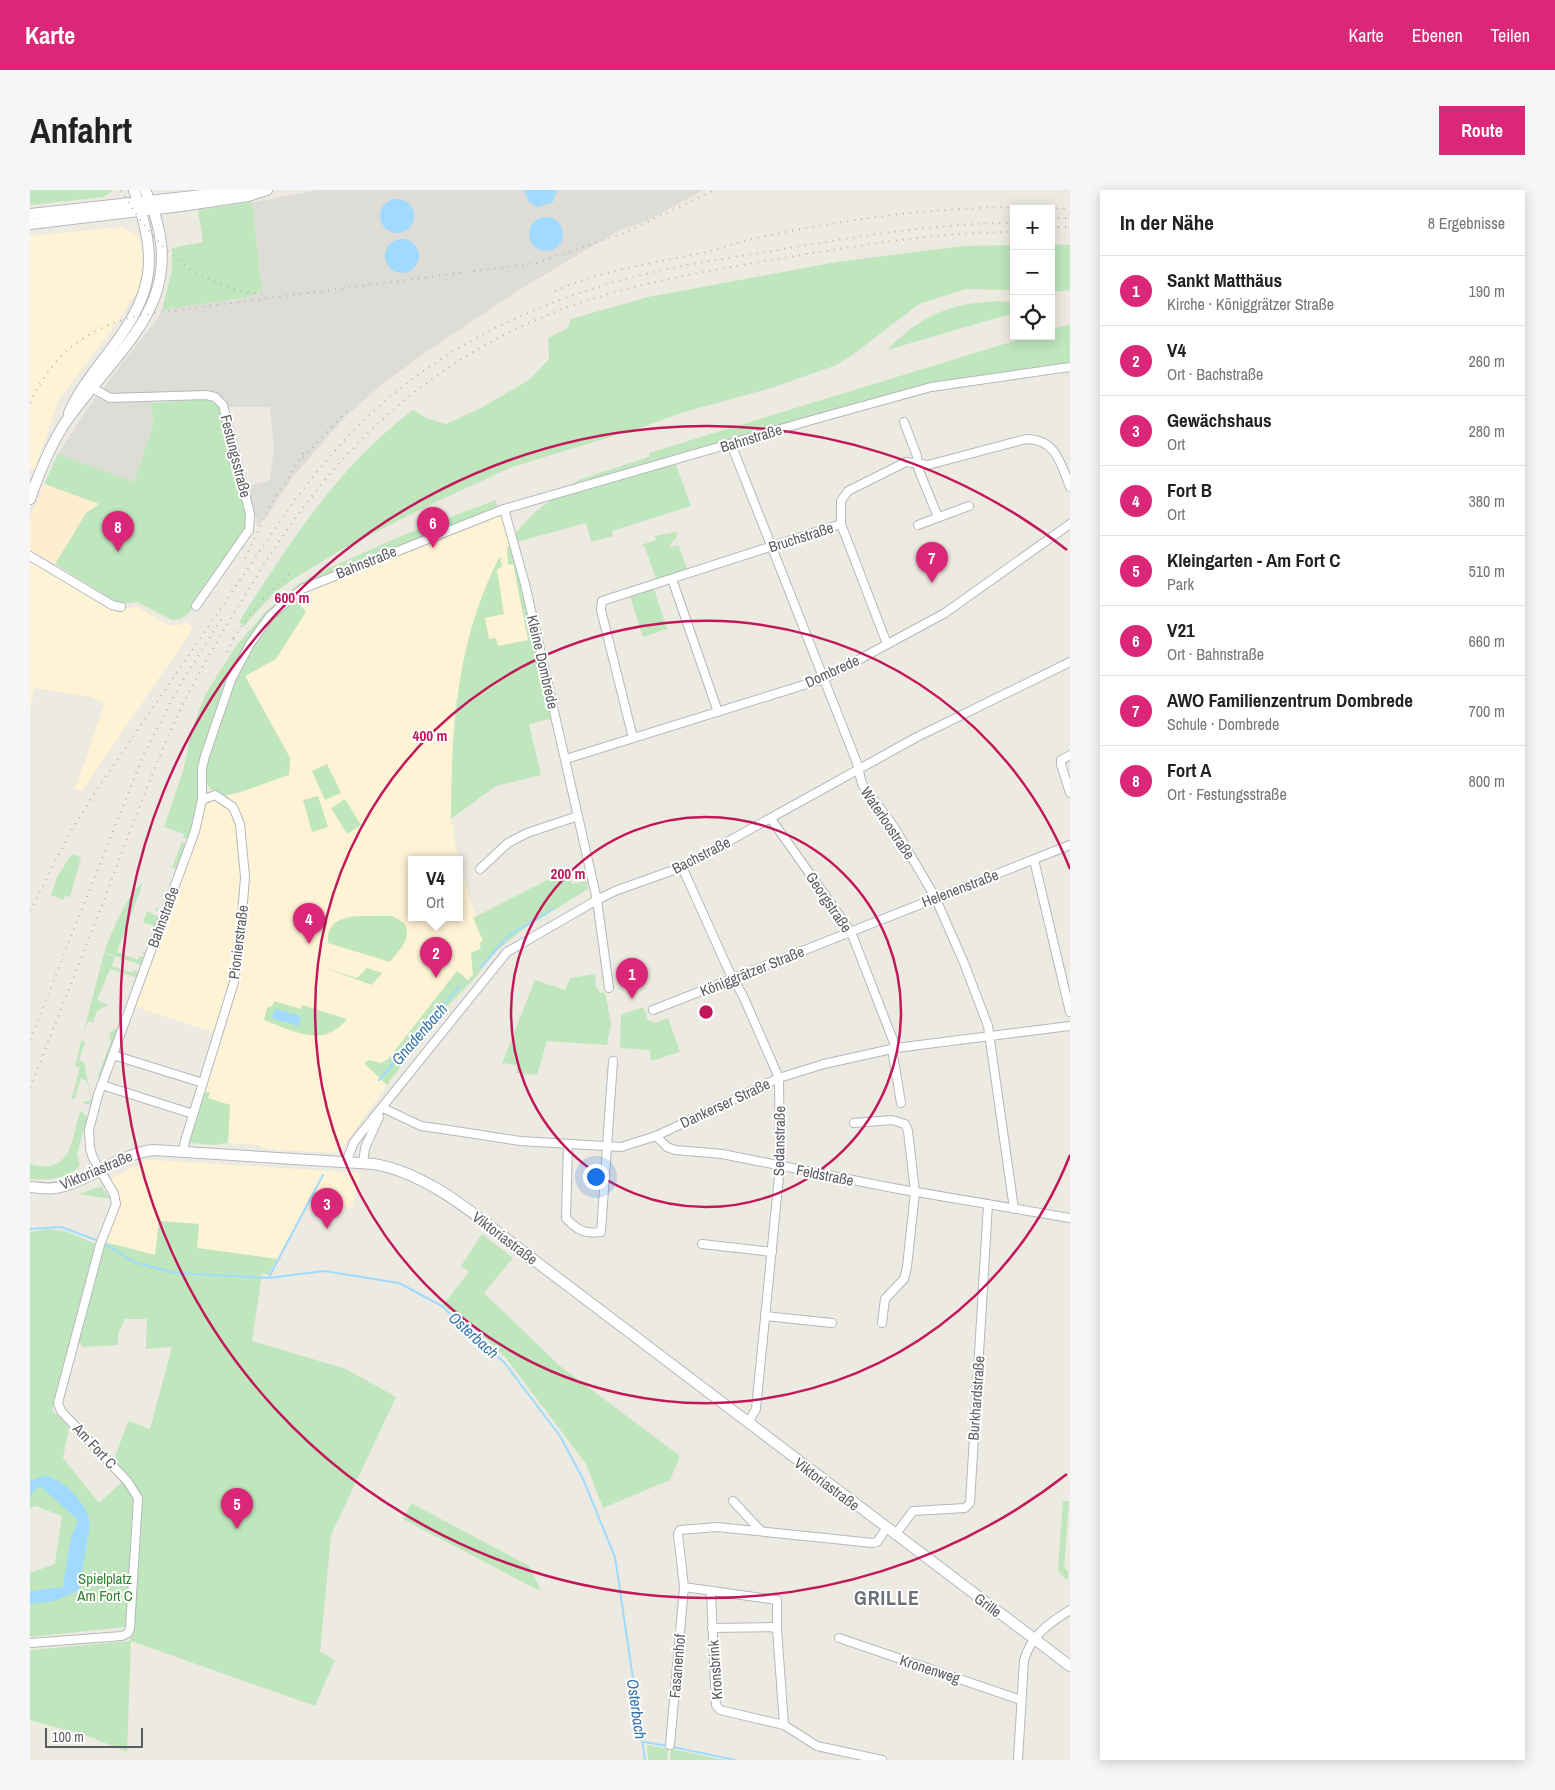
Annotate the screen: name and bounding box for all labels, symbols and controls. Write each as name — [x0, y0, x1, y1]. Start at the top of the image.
text: Karte — [25, 19, 75, 51]
text: Karte — [1348, 23, 1384, 48]
text: Ebenen — [1412, 23, 1463, 48]
text: Teilen — [1491, 23, 1530, 48]
button: Route — [1439, 106, 1525, 155]
text: Anfahrt — [30, 107, 132, 154]
map controls — [1010, 205, 1055, 340]
button: + — [1010, 205, 1055, 250]
text: In der Nähe — [1120, 208, 1214, 237]
text: 8 Ergebnisse — [1428, 212, 1505, 234]
button: − — [1010, 250, 1055, 295]
text: Sankt Matthäus — [1167, 267, 1282, 293]
text: 1 — [1132, 280, 1140, 302]
text: 190 m — [1469, 280, 1505, 302]
text: Kirche · Königgrätzer Straße — [1167, 293, 1334, 315]
button: locate — [1010, 295, 1055, 340]
text: V4 — [1167, 337, 1186, 363]
text: 2 — [1132, 350, 1140, 372]
text: 260 m — [1469, 350, 1505, 372]
text: Ort · Bachstraße — [1167, 363, 1263, 385]
text: Gewächshaus — [1167, 407, 1272, 433]
street label: Festungsstraße — [216, 412, 256, 500]
street label: Bahnstraße — [718, 419, 785, 457]
text: 3 — [1132, 420, 1140, 442]
text: 280 m — [1469, 420, 1505, 442]
text: Ort — [1167, 433, 1185, 455]
text: Fort B — [1167, 477, 1212, 503]
text: 4 — [1132, 490, 1140, 512]
text: 380 m — [1469, 490, 1505, 512]
text: Ort — [1167, 503, 1185, 525]
pin: 6 — [417, 507, 449, 548]
pin: 8 — [102, 511, 134, 552]
street label: Bruchstraße — [766, 517, 836, 557]
street label: Bahnstraße — [333, 540, 400, 584]
pin: 7 — [916, 542, 948, 583]
text: Kleingarten - Am Fort C — [1167, 547, 1341, 573]
text: 5 — [1132, 560, 1140, 582]
text: 510 m — [1469, 560, 1505, 582]
text: Park — [1167, 573, 1194, 595]
text: 600 m — [275, 587, 309, 608]
street label: Kleine Dombrede — [522, 613, 564, 711]
text: V21 — [1167, 617, 1195, 643]
text: 6 — [1132, 630, 1140, 652]
text: 660 m — [1469, 630, 1505, 652]
text: Ort · Bahnstraße — [1167, 643, 1264, 665]
street label: Dombrede — [802, 649, 863, 693]
text: AWO Familienzentrum Dombrede — [1167, 687, 1413, 713]
text: 7 — [1132, 700, 1140, 722]
text: 700 m — [1469, 700, 1505, 722]
text: Schule · Dombrede — [1167, 713, 1279, 735]
text: 400 m — [413, 725, 447, 746]
text: Fort A — [1167, 757, 1212, 783]
text: 8 — [1132, 770, 1140, 792]
text: 800 m — [1469, 770, 1505, 792]
street label: Waterloostraße — [856, 782, 920, 864]
text: Ort · Festungsstraße — [1167, 783, 1287, 805]
street label: Bachstraße — [668, 831, 734, 879]
popup — [408, 856, 463, 921]
text: 200 m — [551, 863, 585, 884]
street label: Helenenstraße — [919, 864, 1002, 912]
text: V4 — [426, 865, 445, 891]
street label: Georgstraße — [801, 868, 857, 937]
street label: Bahnstraße — [142, 883, 184, 950]
text: Ort — [426, 891, 444, 913]
pin: 4 — [293, 903, 325, 944]
street label: Pionierstraße — [223, 904, 253, 980]
pin: 2 — [420, 937, 452, 978]
street label: Königgrätzer Straße — [697, 940, 807, 1001]
pin: 1 — [616, 958, 648, 999]
water label: Gnadenbach — [386, 998, 452, 1070]
centre of rings — [697, 1003, 715, 1021]
street label: Dankerser Straße — [677, 1073, 774, 1133]
street label: Sedanstraße — [768, 1105, 790, 1176]
street label: Viktoriastraße — [56, 1145, 136, 1195]
street label: Feldstraße — [794, 1159, 856, 1191]
your location — [583, 1164, 609, 1190]
pin: 3 — [311, 1188, 343, 1229]
street label: Viktoriastraße — [468, 1206, 542, 1270]
water label: Osterbach — [444, 1307, 504, 1363]
street label: Burkhardstraße — [963, 1355, 989, 1441]
street label: Am Fort C — [68, 1418, 122, 1474]
street label: Viktoriastraße — [790, 1452, 864, 1516]
pin: 5 — [221, 1488, 253, 1529]
park label: Spielplatz Am Fort C — [76, 1568, 133, 1606]
district label: GRILLE — [854, 1584, 920, 1611]
street label: Grille — [970, 1588, 1006, 1622]
street label: Fasanenhof — [664, 1632, 690, 1699]
street label: Kronsbrink — [702, 1639, 728, 1700]
street label: Kronenweg — [897, 1649, 963, 1689]
water label: Osterbach — [622, 1677, 652, 1741]
scale bar — [45, 1725, 142, 1748]
text: 100 m — [52, 1728, 84, 1746]

